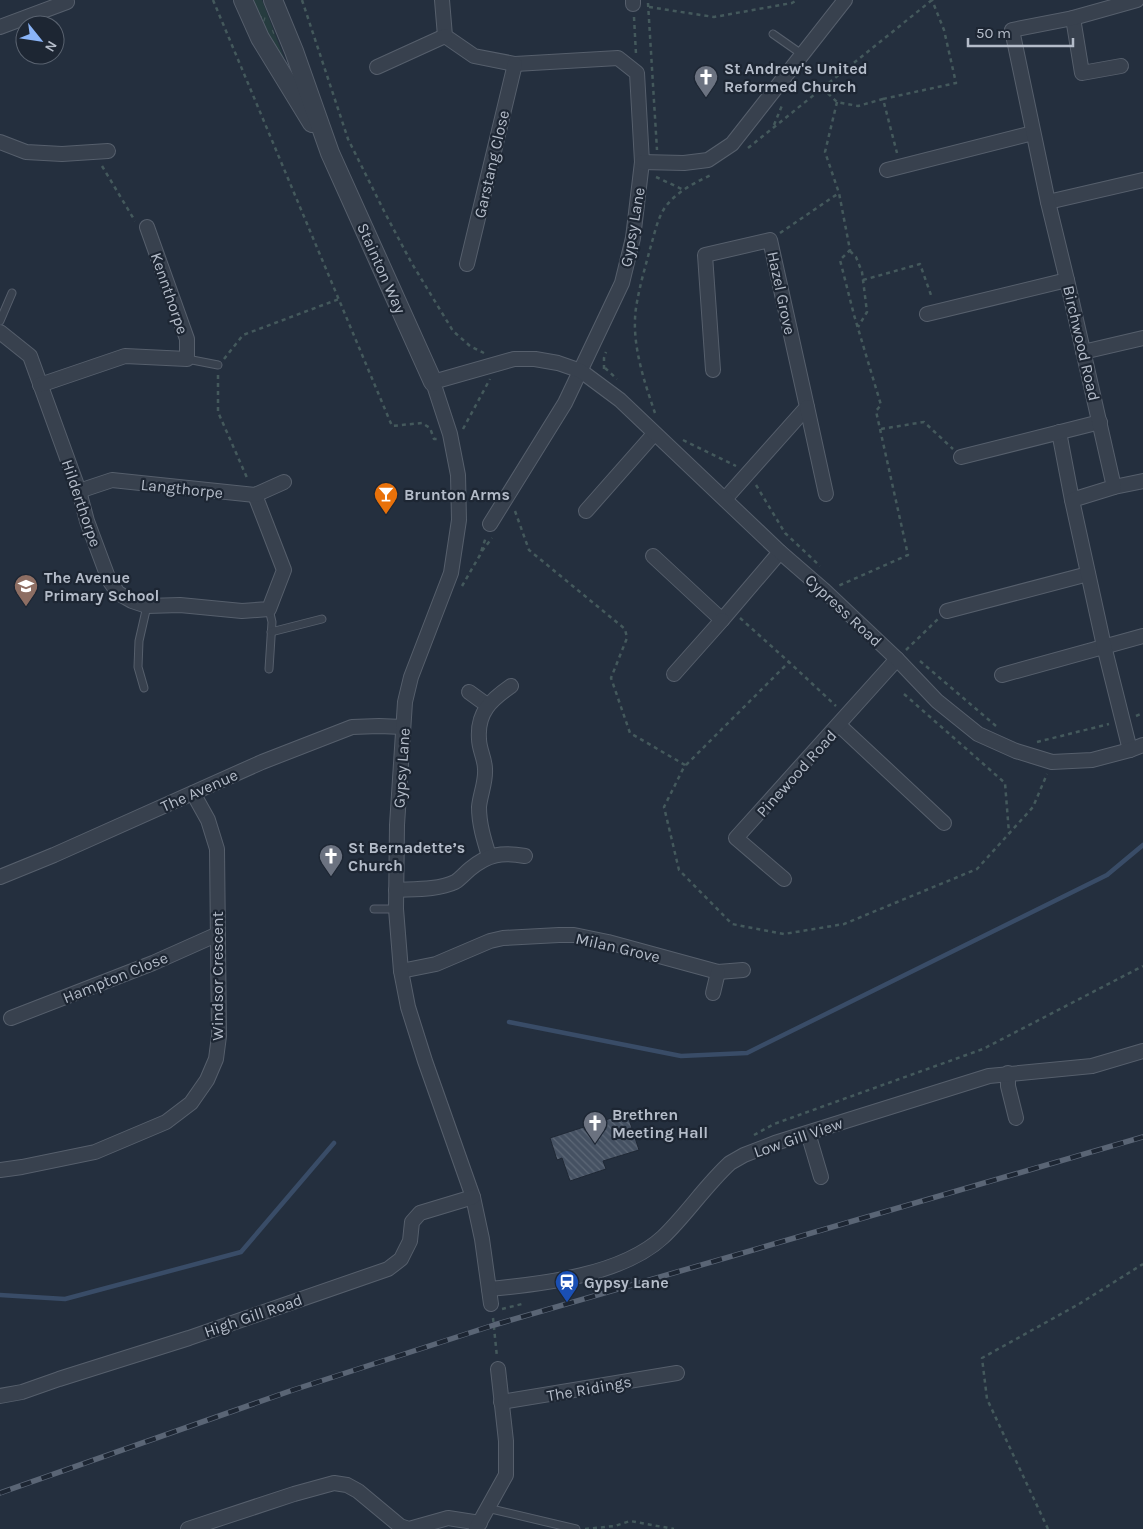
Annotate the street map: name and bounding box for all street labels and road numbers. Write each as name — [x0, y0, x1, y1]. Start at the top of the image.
street label: Garstang Close — [470, 108, 513, 220]
street label: Gypsy Lane — [616, 186, 649, 268]
street label: Stainton Way — [353, 220, 410, 317]
street label: Kennthorpe — [147, 250, 192, 336]
street label: Hazel Grove — [763, 250, 800, 336]
street label: Birchwood Road — [1059, 284, 1104, 403]
street label: Hilderthorpe — [58, 457, 105, 549]
street label: Langthorpe — [140, 475, 224, 502]
street label: Cypress Road — [801, 570, 886, 651]
street label: Pinewood Road — [752, 726, 840, 821]
street label: Gypsy Lane — [389, 727, 414, 809]
street label: The Avenue — [158, 765, 241, 816]
street label: Windsor Crescent — [208, 911, 227, 1041]
street label: Milan Grove — [574, 929, 662, 966]
street label: Hampton Close — [60, 948, 171, 1007]
street label: Low Gill View — [751, 1113, 846, 1162]
street label: High Gill Road — [202, 1290, 305, 1341]
street label: The Ridings — [545, 1372, 633, 1405]

